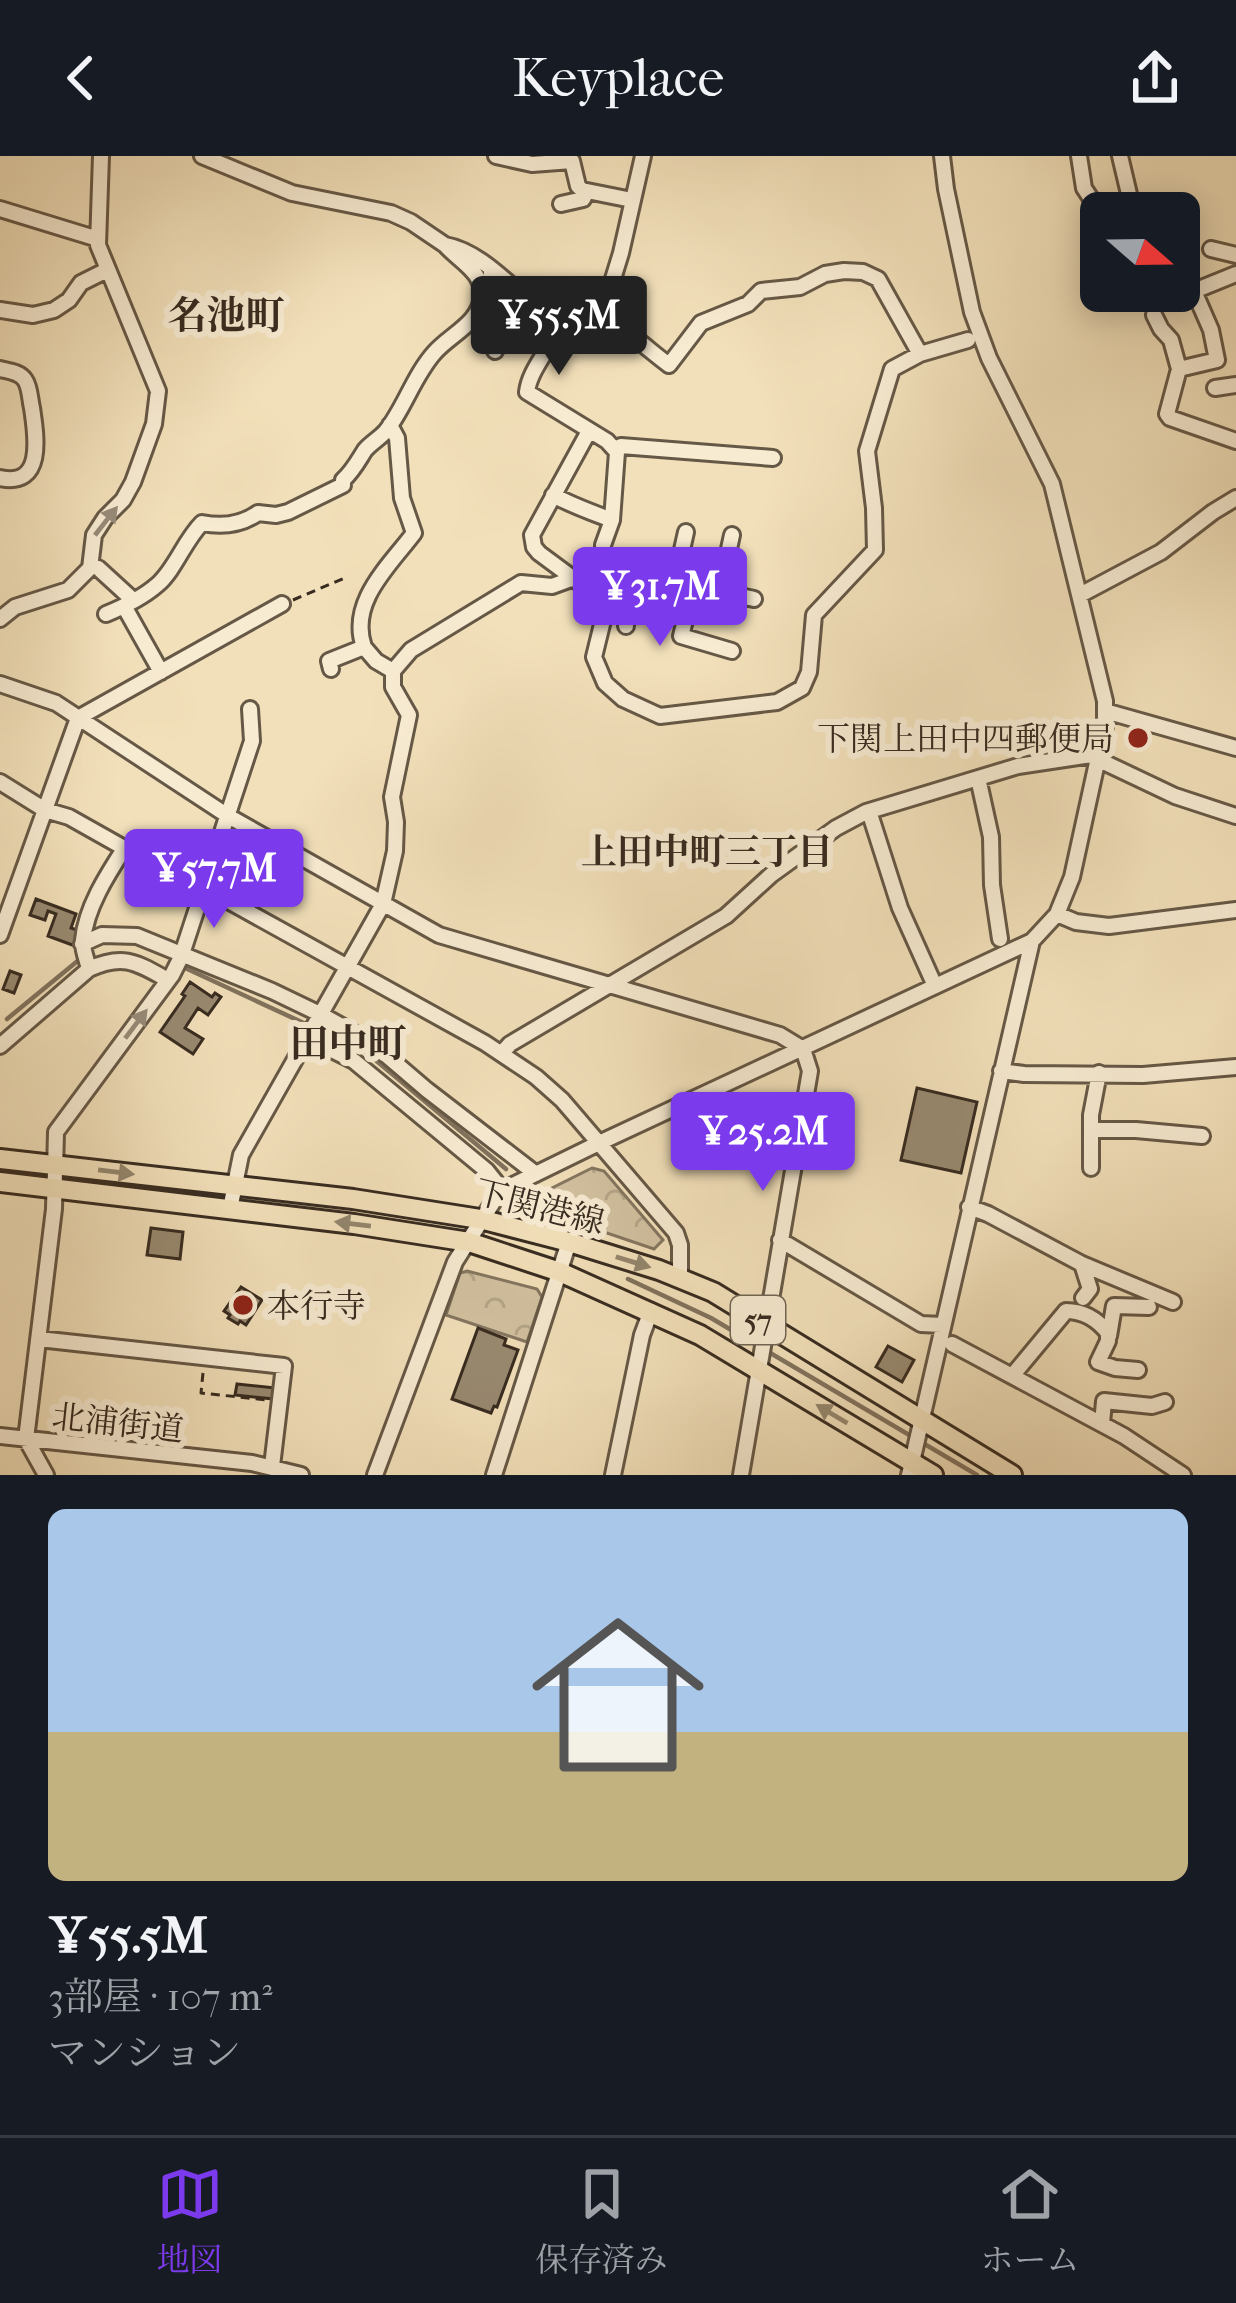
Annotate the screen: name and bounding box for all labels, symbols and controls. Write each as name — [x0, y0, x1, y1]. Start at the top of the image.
icon: back — [48, 45, 114, 111]
icon: share — [1122, 45, 1188, 111]
text: Keyplace — [512, 47, 724, 110]
north arrow — [1080, 192, 1200, 312]
map controls — [1080, 192, 1200, 312]
pin: ¥55.5M — [461, 276, 657, 378]
text: ¥55.5M — [498, 292, 620, 338]
district label: 名池町 — [167, 293, 285, 339]
one-way arrow — [93, 506, 118, 537]
pin: ¥31.7M — [562, 547, 758, 649]
text: ¥31.7M — [600, 563, 720, 609]
place label: 下関上田中四郵便局 — [817, 720, 1114, 759]
marker: 下関上田中四郵便局 — [1125, 725, 1151, 751]
pin: ¥57.7M — [116, 829, 312, 931]
district label: 上田中町三丁目 — [581, 831, 833, 873]
text: ¥57.7M — [151, 845, 277, 891]
one-way arrow — [124, 1008, 148, 1040]
district label: 田中町 — [289, 1021, 407, 1067]
pin: ¥25.2M — [665, 1092, 861, 1194]
text: ¥25.2M — [698, 1108, 828, 1154]
one-way arrow — [98, 1163, 135, 1182]
street label: 下関港線 — [471, 1173, 608, 1242]
one-way arrow — [334, 1215, 371, 1234]
one-way arrow — [615, 1253, 652, 1272]
place label: 本行寺 — [267, 1287, 366, 1326]
marker: 本行寺 — [230, 1292, 256, 1318]
road number: 57 — [731, 1296, 785, 1344]
street label: 北浦街道 — [50, 1397, 186, 1450]
one-way arrow — [815, 1405, 849, 1426]
icon: home — [510, 1587, 726, 1803]
text: ¥55.5M — [48, 1905, 208, 1965]
text: 3部屋 · 107 m² — [48, 1974, 272, 2020]
text: マンション — [48, 2030, 241, 2076]
tab: 地図 — [157, 2161, 223, 2280]
tab: 保存済み — [536, 2161, 668, 2280]
tab: ホーム — [981, 2161, 1080, 2280]

